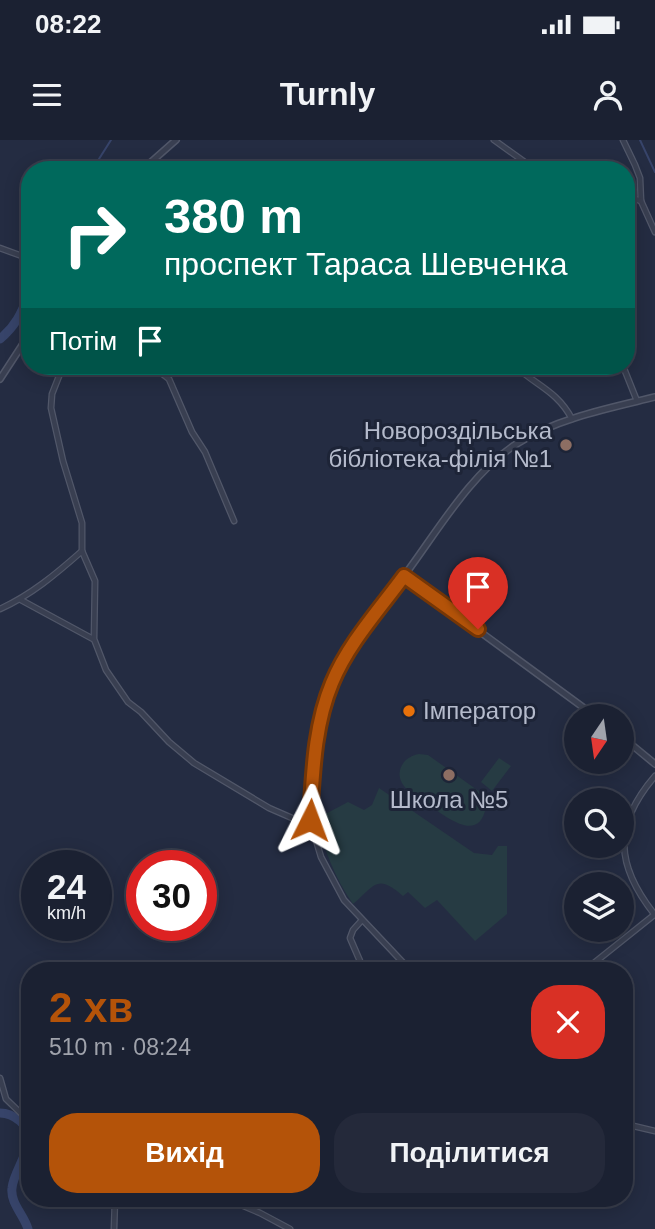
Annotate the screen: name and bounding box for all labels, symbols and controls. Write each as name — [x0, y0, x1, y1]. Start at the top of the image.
text: 08:22 — [35, 9, 102, 39]
icon: menu — [28, 76, 66, 114]
text: Turnly — [280, 76, 375, 112]
icon: person — [589, 76, 627, 114]
icon: right — [49, 189, 140, 280]
text: 380 m — [164, 189, 303, 243]
text: проспект Тараса Шевченка — [164, 246, 567, 282]
icon: arrive — [131, 322, 169, 360]
text: Потім — [49, 326, 117, 356]
place label: Новороздільська бібліотека-філія №1 — [328, 417, 553, 472]
marker: Новороздільська бібліотека-філія №1 — [558, 437, 574, 453]
pin — [448, 557, 508, 629]
icon: arrive — [459, 568, 497, 606]
place label: Імператор — [423, 697, 536, 724]
marker: Імператор — [401, 703, 417, 719]
north arrow — [564, 704, 634, 774]
map controls — [564, 704, 634, 942]
marker: Школа №5 — [441, 767, 457, 783]
position arrow — [273, 783, 347, 857]
place label: Школа №5 — [390, 786, 508, 813]
button: search — [564, 788, 634, 858]
speed limit sign: 30 — [126, 850, 217, 941]
text: 24 — [47, 867, 86, 906]
button: layers — [564, 872, 634, 942]
text: km/h — [47, 903, 86, 923]
text: 2 хв — [49, 984, 133, 1031]
button: close — [531, 985, 605, 1059]
text: 510 m · 08:24 — [49, 1034, 191, 1060]
button: Вихід — [49, 1113, 320, 1193]
button: Поділитися — [334, 1113, 605, 1193]

